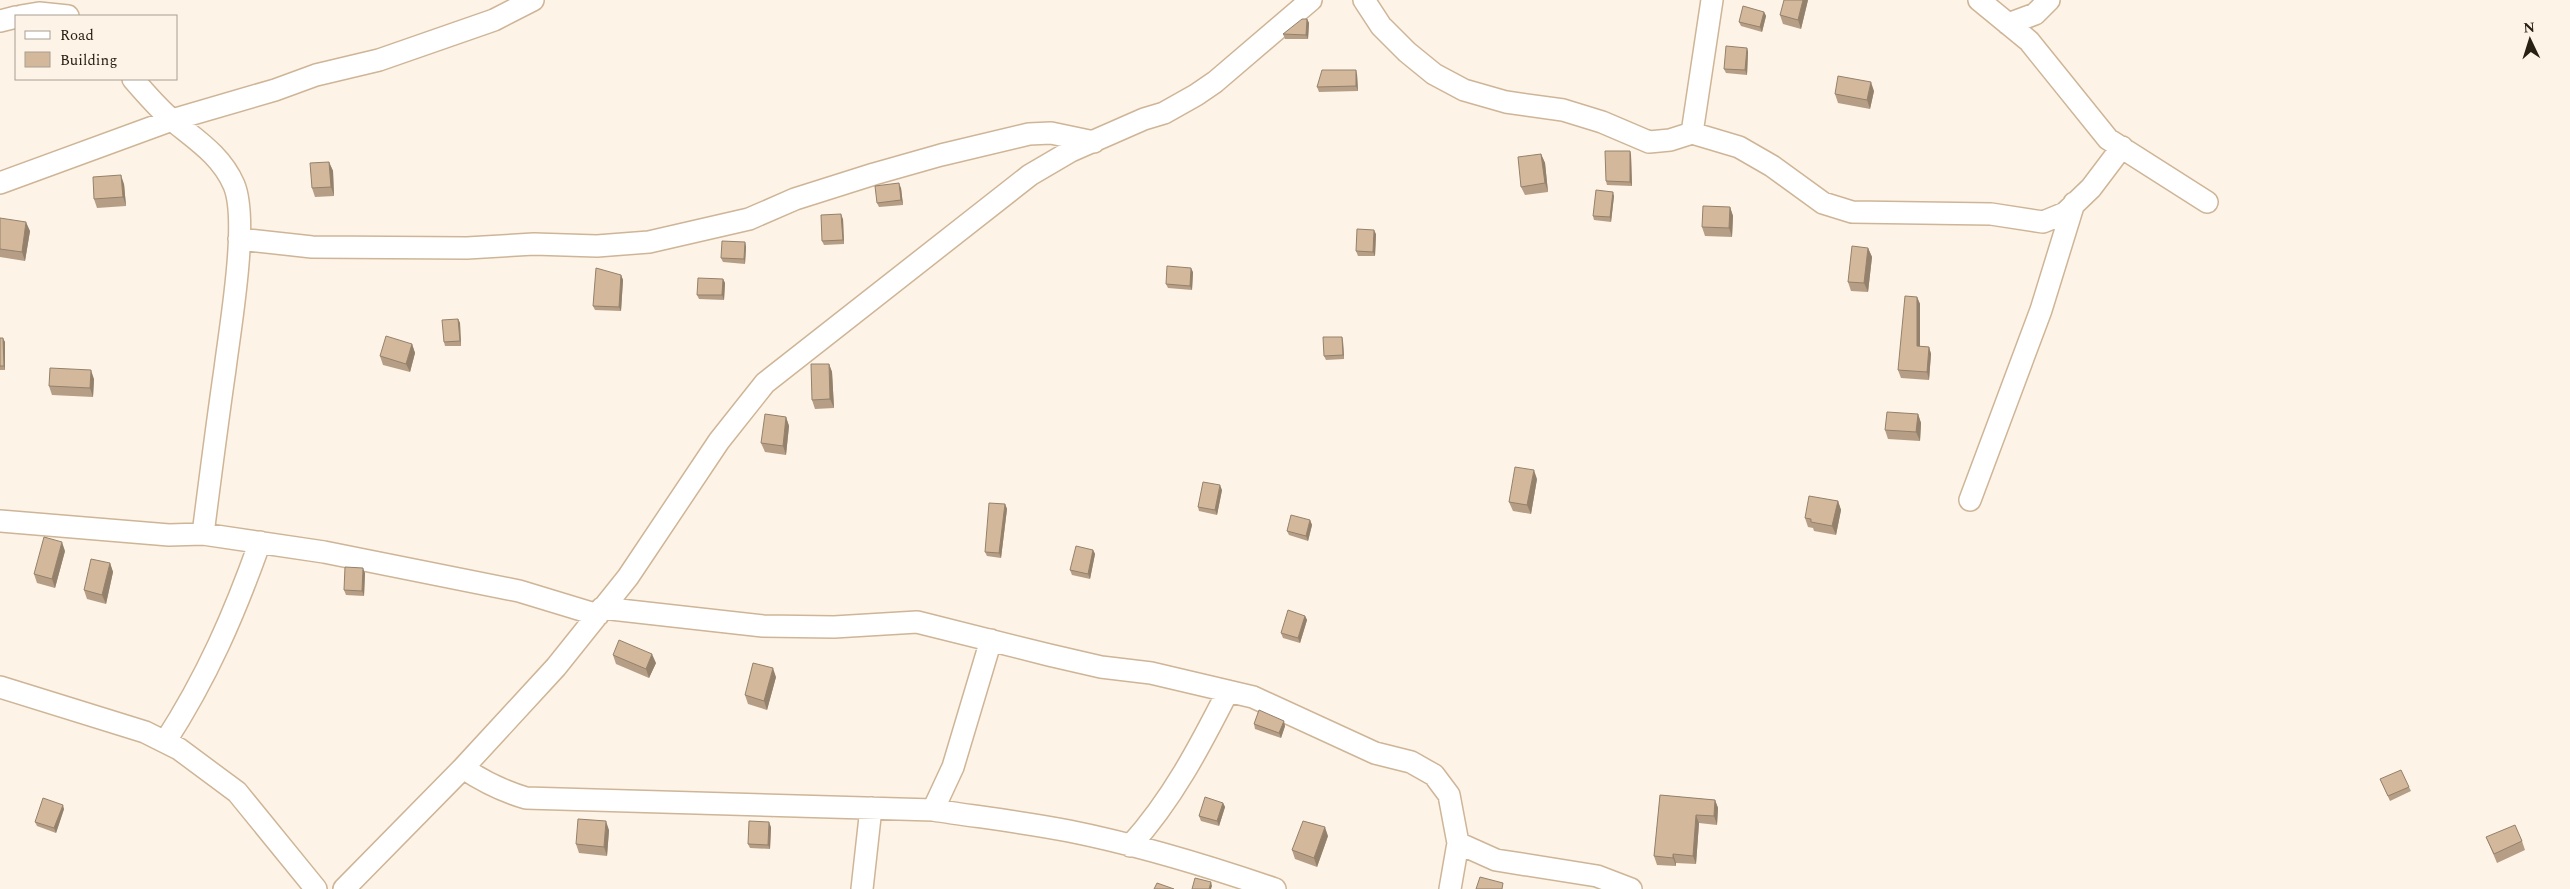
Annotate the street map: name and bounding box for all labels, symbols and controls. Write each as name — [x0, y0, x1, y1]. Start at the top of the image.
legend — [15, 15, 178, 80]
north arrow — [2505, 15, 2555, 65]
text: N — [2523, 17, 2536, 38]
text: Road — [60, 24, 94, 47]
text: Building — [60, 49, 117, 72]

